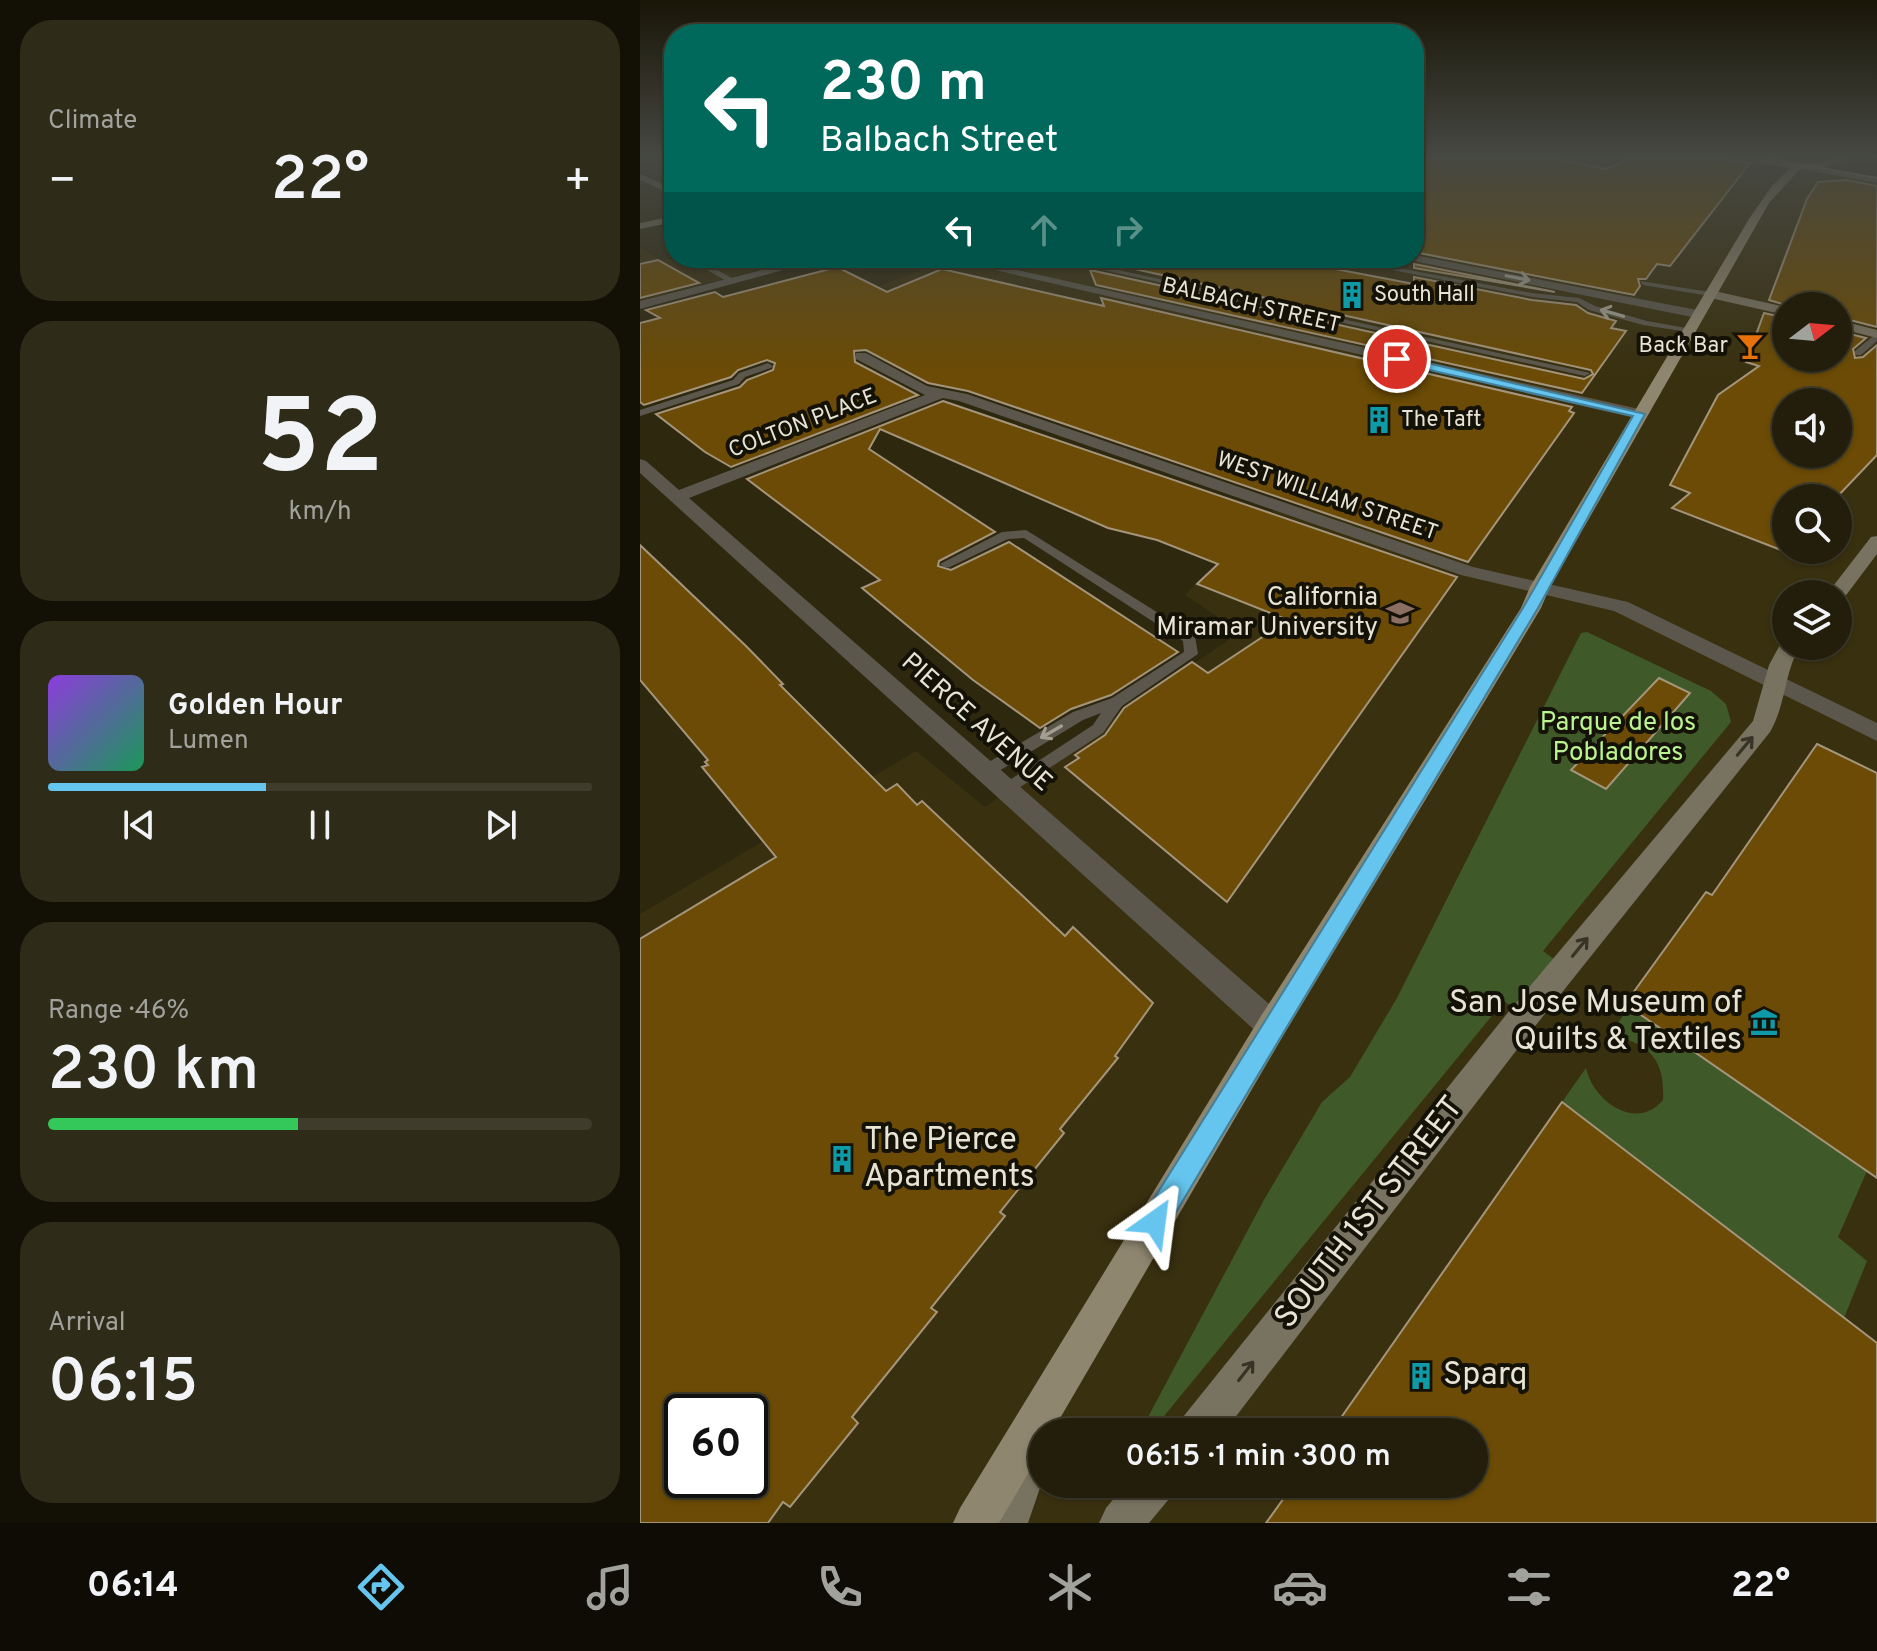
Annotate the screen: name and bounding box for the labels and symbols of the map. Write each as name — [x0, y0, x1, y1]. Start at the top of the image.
one-way arrow — [1504, 271, 1530, 286]
street label: BALBACH STREET — [1159, 272, 1343, 340]
building icon: South Hall — [1337, 280, 1367, 310]
place label: South Hall — [1374, 282, 1475, 309]
north arrow — [1772, 292, 1852, 372]
one-way arrow — [1599, 305, 1625, 320]
pin — [1363, 325, 1431, 393]
bar icon: Back Bar — [1735, 331, 1765, 361]
place label: Back Bar — [1639, 333, 1728, 360]
street label: COLTON PLACE — [725, 383, 881, 465]
building icon: The Taft — [1364, 405, 1394, 435]
place label: The Taft — [1401, 407, 1481, 434]
street label: WEST WILLIAM STREET — [1213, 446, 1441, 548]
place label: California Miramar University — [1156, 582, 1378, 645]
school or university icon: California Miramar University — [1385, 598, 1415, 628]
street label: PIERCE AVENUE — [893, 646, 1059, 800]
park label: Parque de los Pobladores — [1540, 707, 1696, 770]
one-way arrow — [1039, 725, 1063, 740]
one-way arrow — [1736, 736, 1754, 756]
one-way arrow — [1571, 937, 1589, 957]
place label: San Jose Museum of Quilts & Textiles — [1449, 984, 1742, 1061]
museum icon: San Jose Museum of Quilts & Textiles — [1749, 1007, 1779, 1037]
street label: SOUTH 1ST STREET — [1267, 1089, 1473, 1337]
place label: The Pierce Apartments — [864, 1121, 1035, 1198]
building icon: The Pierce Apartments — [827, 1144, 857, 1174]
position arrow — [1113, 1180, 1197, 1264]
place label: Sparq — [1443, 1356, 1528, 1396]
one-way arrow — [1238, 1361, 1255, 1382]
building icon: Sparq — [1406, 1361, 1436, 1391]
speed limit sign: 60 — [664, 1394, 768, 1498]

